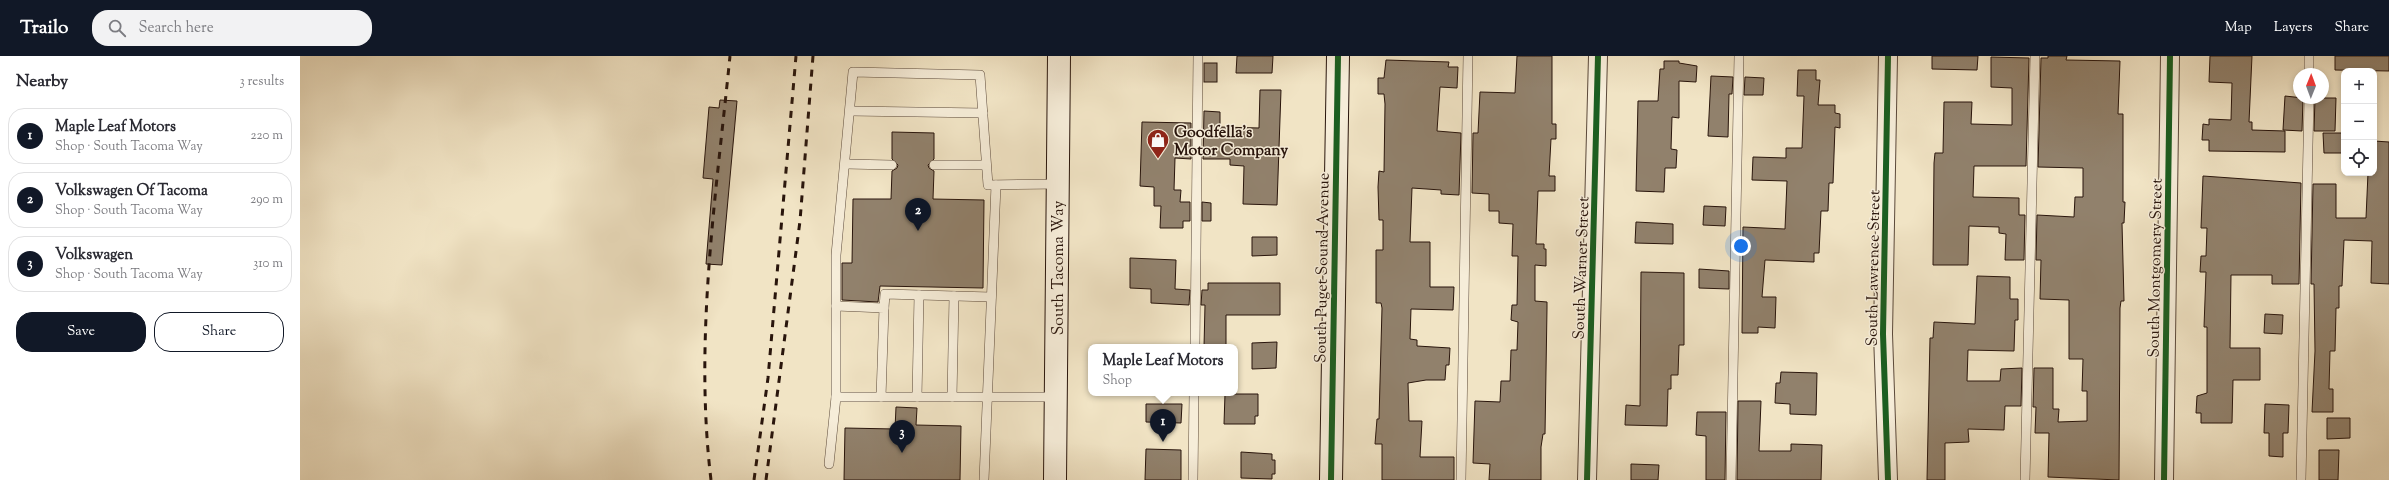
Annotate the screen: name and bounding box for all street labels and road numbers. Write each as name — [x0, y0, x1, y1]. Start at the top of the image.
street label: South Puget Sound Avenue — [1310, 173, 1337, 363]
street label: South Montgomery Street — [2143, 178, 2170, 358]
street label: South Lawrence Street — [1862, 189, 1887, 347]
street label: South Warner Street — [1569, 196, 1597, 340]
street label: South Tacoma Way — [1048, 201, 1071, 335]

